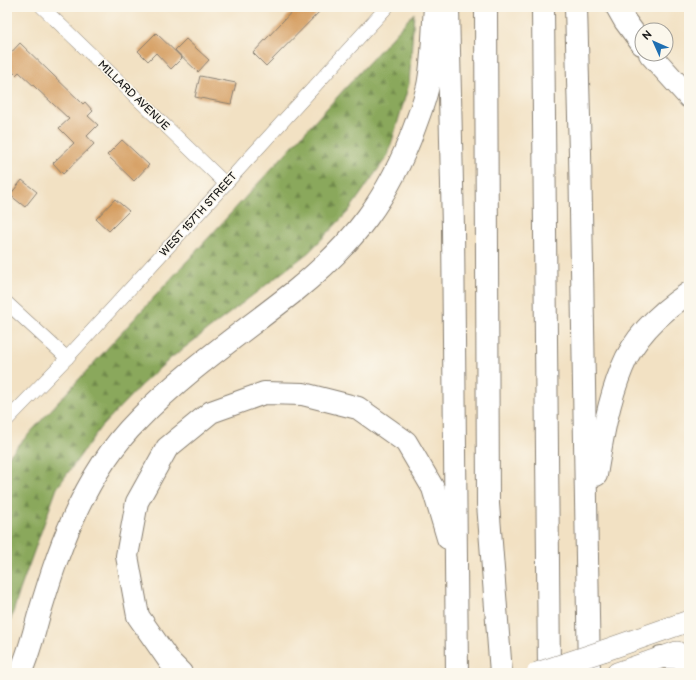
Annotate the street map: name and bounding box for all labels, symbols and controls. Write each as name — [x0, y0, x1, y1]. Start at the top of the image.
north arrow — [634, 22, 674, 62]
text: N — [640, 28, 655, 43]
street label: MILLARD AVENUE — [95, 58, 172, 133]
street label: WEST 157TH STREET — [157, 169, 240, 259]

